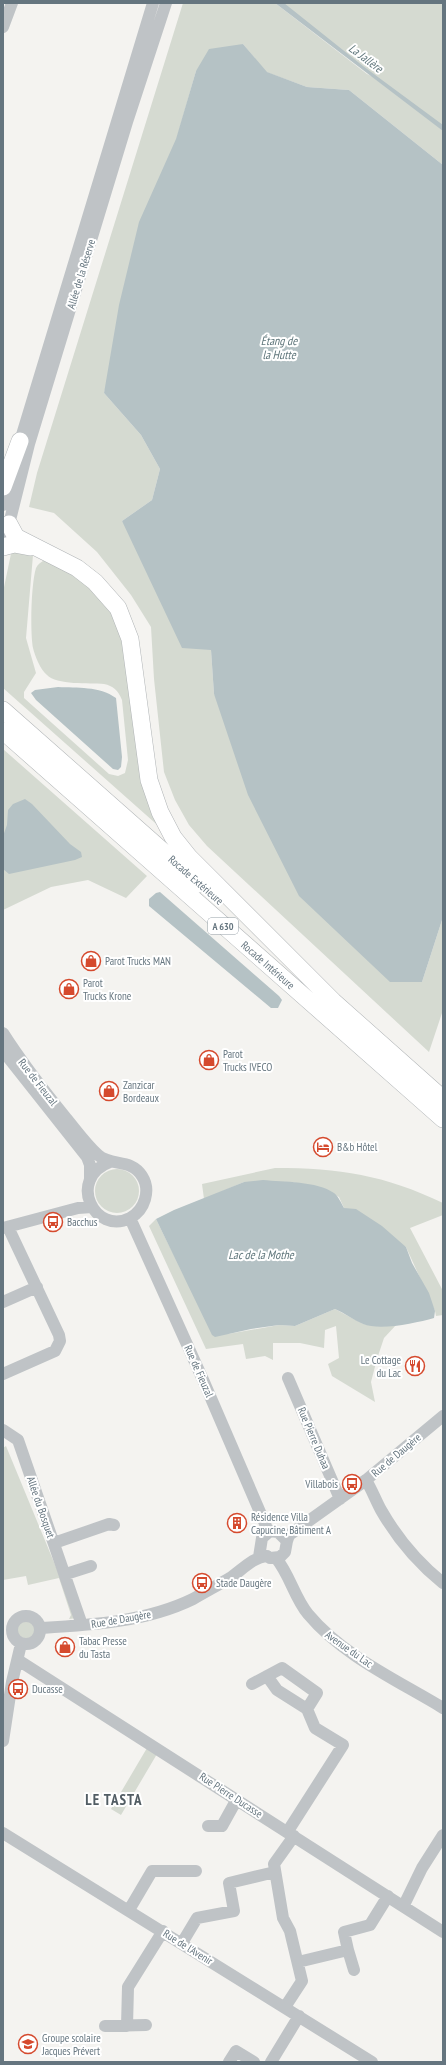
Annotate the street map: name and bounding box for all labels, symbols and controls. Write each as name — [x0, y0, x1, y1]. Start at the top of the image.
water label: La Jallère — [346, 40, 387, 76]
street label: Allée de la Réserve — [64, 237, 98, 311]
water label: Étang de la Hutte — [261, 333, 298, 362]
street label: Rocade Extérieure — [166, 852, 227, 908]
road number: A 630 — [208, 918, 238, 934]
street label: Rocade Intérieure — [238, 938, 298, 992]
shop icon: Parot Trucks MAN — [80, 950, 102, 972]
place label: Parot Trucks MAN — [105, 954, 171, 968]
place label: Parot Trucks Krone — [83, 976, 132, 1003]
shop icon: Parot Trucks Krone — [58, 978, 80, 1000]
place label: Parot Trucks IVECO — [223, 1047, 272, 1074]
shop icon: Parot Trucks IVECO — [198, 1049, 220, 1071]
street label: Rue de Fieuzal — [15, 1056, 61, 1109]
place label: Zanzicar Bordeaux — [123, 1078, 159, 1105]
shop icon: Zanzicar Bordeaux — [98, 1080, 120, 1102]
hotel icon: B&b Hôtel — [312, 1136, 334, 1158]
place label: B&b Hôtel — [337, 1140, 378, 1154]
bus stop icon: Bacchus — [42, 1211, 64, 1233]
place label: Bacchus — [67, 1215, 98, 1229]
water label: Lac de la Mothe — [228, 1247, 295, 1262]
street label: Rue de Fieuzal — [181, 1343, 217, 1400]
place label: Le Cottage du Lac — [361, 1353, 401, 1380]
restaurant icon: Le Cottage du Lac — [404, 1355, 426, 1377]
street label: Rue Pierre Duhaa — [295, 1405, 333, 1471]
street label: Rue de Daugère — [368, 1430, 424, 1480]
bus stop icon: Villabois — [341, 1473, 363, 1495]
street label: Allée du Bosquet — [24, 1474, 58, 1540]
place label: Villabois — [304, 1477, 338, 1491]
place label: Résidence Villa Capucine, Bâtiment A — [251, 1510, 332, 1537]
building icon: Résidence Villa Capucine, Bâtiment A — [226, 1512, 248, 1534]
bus stop icon: Stade Daugère — [191, 1572, 213, 1594]
place label: Stade Daugère — [216, 1576, 272, 1590]
street label: Rue de Daugère — [90, 1607, 152, 1631]
street label: Avenue du Lac — [323, 1628, 376, 1670]
place label: Tabac Presse du Tasta — [79, 1634, 127, 1661]
shop icon: Tabac Presse du Tasta — [54, 1636, 76, 1658]
bus stop icon: Ducasse — [7, 1678, 29, 1700]
place label: Ducasse — [32, 1682, 63, 1696]
street label: Rue Pierre Ducasse — [197, 1769, 266, 1821]
district label: LE TASTA — [85, 1790, 143, 1809]
street label: Rue de l'Avenir — [161, 1926, 215, 1968]
place label: Groupe scolaire Jacques Prévert — [41, 2031, 101, 2058]
school or university icon: Groupe scolaire Jacques Prévert — [17, 2033, 39, 2055]

